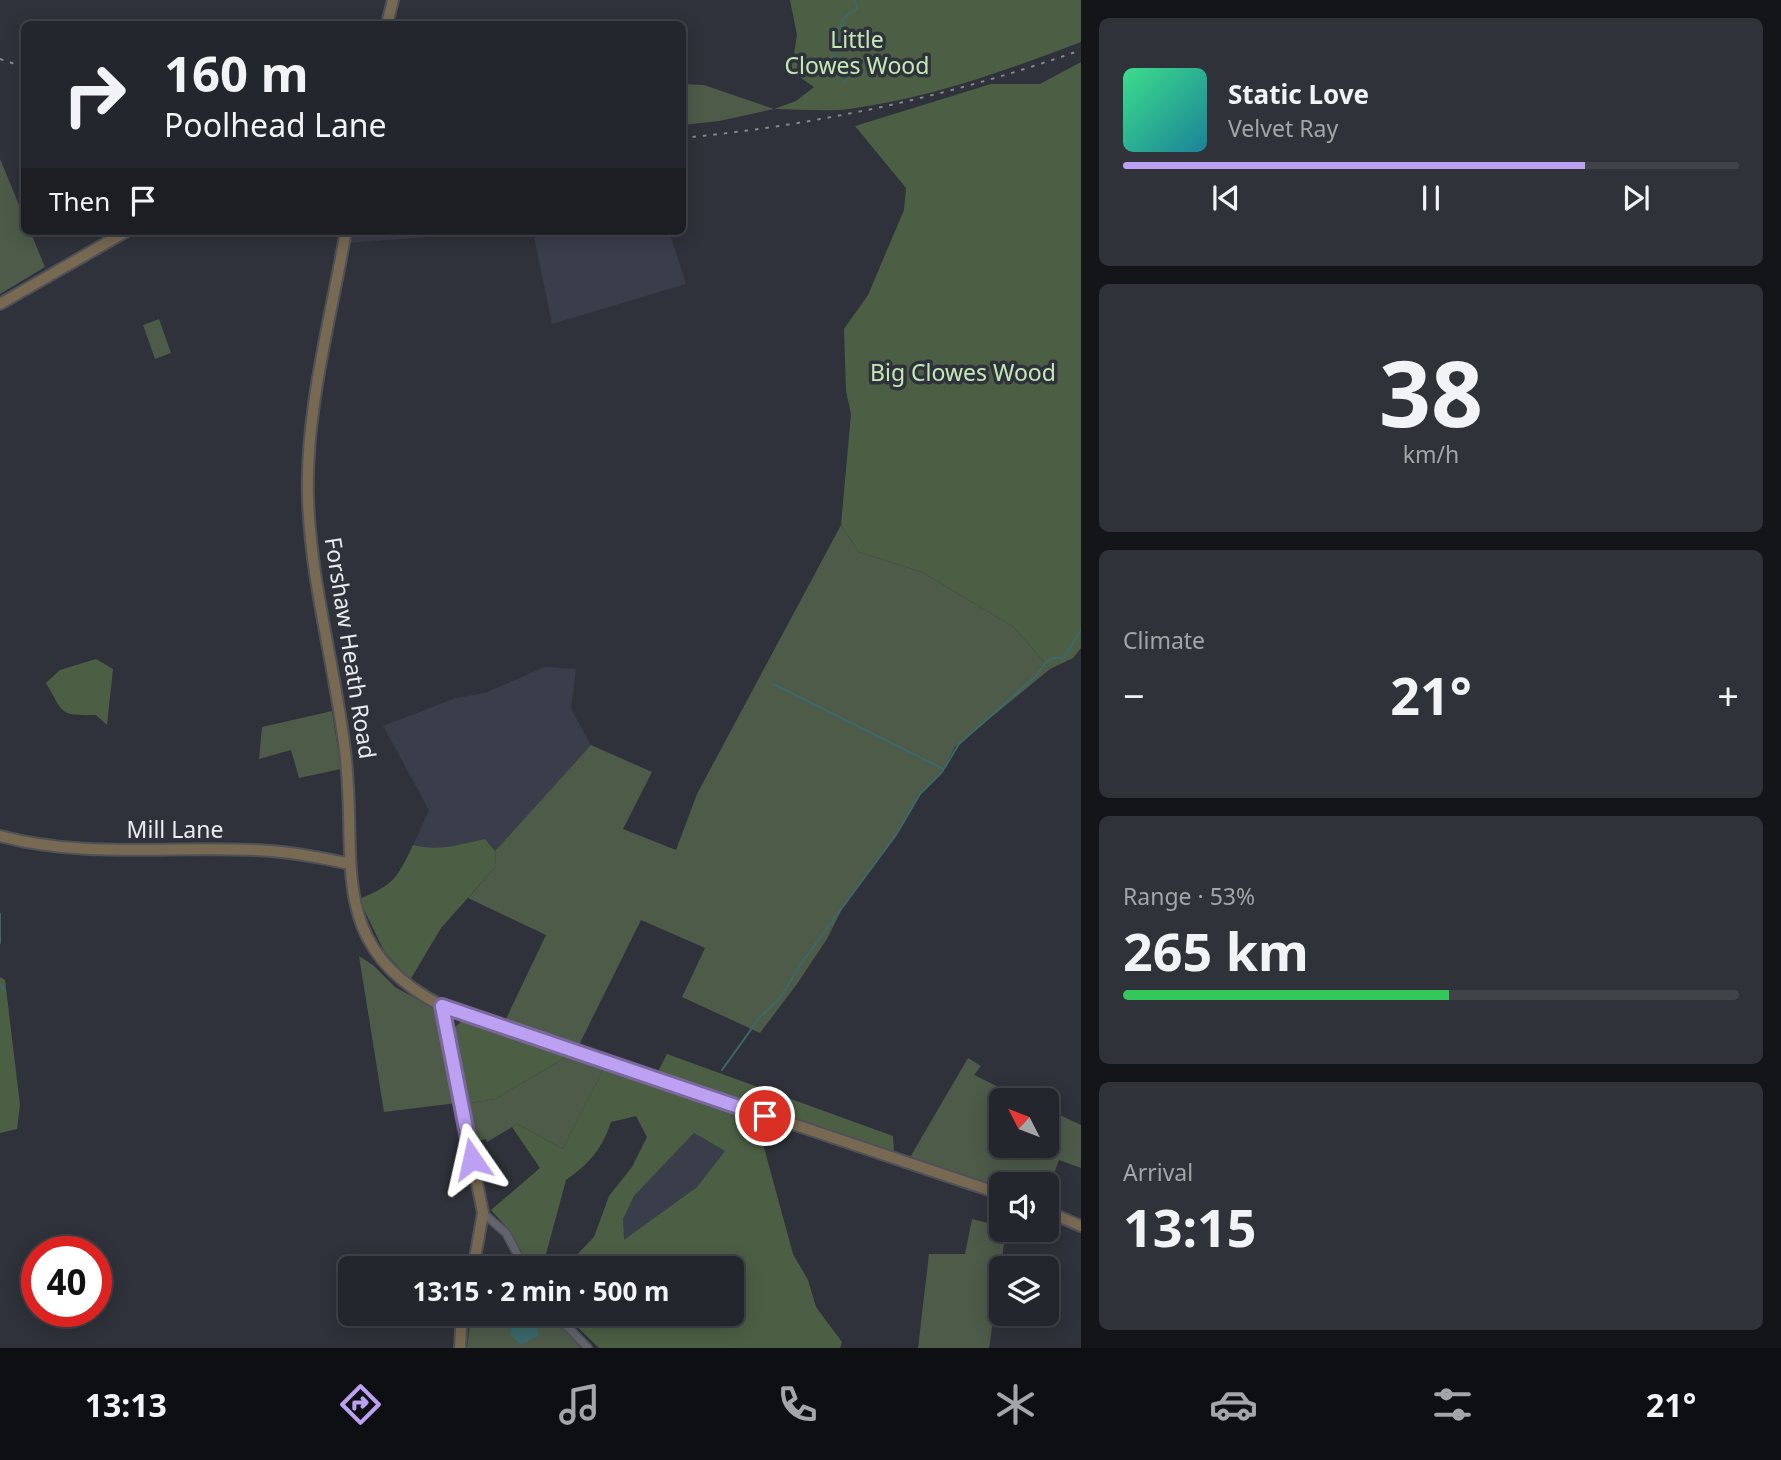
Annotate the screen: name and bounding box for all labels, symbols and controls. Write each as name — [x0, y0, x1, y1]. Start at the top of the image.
park label: Little Clowes Wood — [785, 23, 929, 81]
text: 160 m — [164, 40, 309, 106]
icon: right — [49, 49, 140, 140]
text: Static Love — [1228, 76, 1369, 112]
text: Poolhead Lane — [164, 103, 387, 146]
text: Velvet Ray — [1228, 112, 1338, 144]
icon: previous — [1207, 179, 1245, 217]
icon: pause — [1412, 179, 1450, 217]
icon: next — [1617, 179, 1655, 217]
icon: arrive — [124, 182, 162, 220]
text: Then — [49, 183, 110, 219]
text: 38 — [1379, 330, 1483, 454]
park label: Big Clowes Wood — [870, 356, 1056, 388]
text: km/h — [1403, 438, 1459, 470]
street label: Forshaw Heath Road — [318, 535, 384, 761]
text: Climate — [1123, 624, 1205, 656]
text: 21° — [1390, 659, 1472, 730]
text: − — [1123, 669, 1145, 721]
text: + — [1717, 669, 1739, 721]
street label: Mill Lane — [127, 813, 223, 845]
text: Range · 53% — [1123, 880, 1255, 912]
text: 265 km — [1123, 915, 1309, 986]
pin — [735, 1086, 795, 1146]
north arrow — [989, 1088, 1059, 1158]
map controls — [989, 1088, 1059, 1326]
icon: arrive — [746, 1097, 784, 1135]
position arrow — [435, 1122, 509, 1196]
text: Arrival — [1123, 1156, 1193, 1188]
button: sound — [989, 1172, 1059, 1242]
text: 13:15 — [1123, 1191, 1257, 1262]
speed limit sign: 40 — [21, 1236, 112, 1327]
button: layers — [989, 1256, 1059, 1326]
text: 13:15 · 2 min · 500 m — [413, 1273, 669, 1309]
icon: directions — [336, 1380, 385, 1429]
icon: music — [555, 1380, 604, 1429]
icon: phone — [773, 1380, 822, 1429]
icon: climate — [991, 1380, 1040, 1429]
icon: car — [1209, 1380, 1258, 1429]
icon: filters — [1428, 1380, 1477, 1429]
text: 13:13 — [85, 1383, 167, 1426]
text: 21° — [1646, 1383, 1696, 1426]

